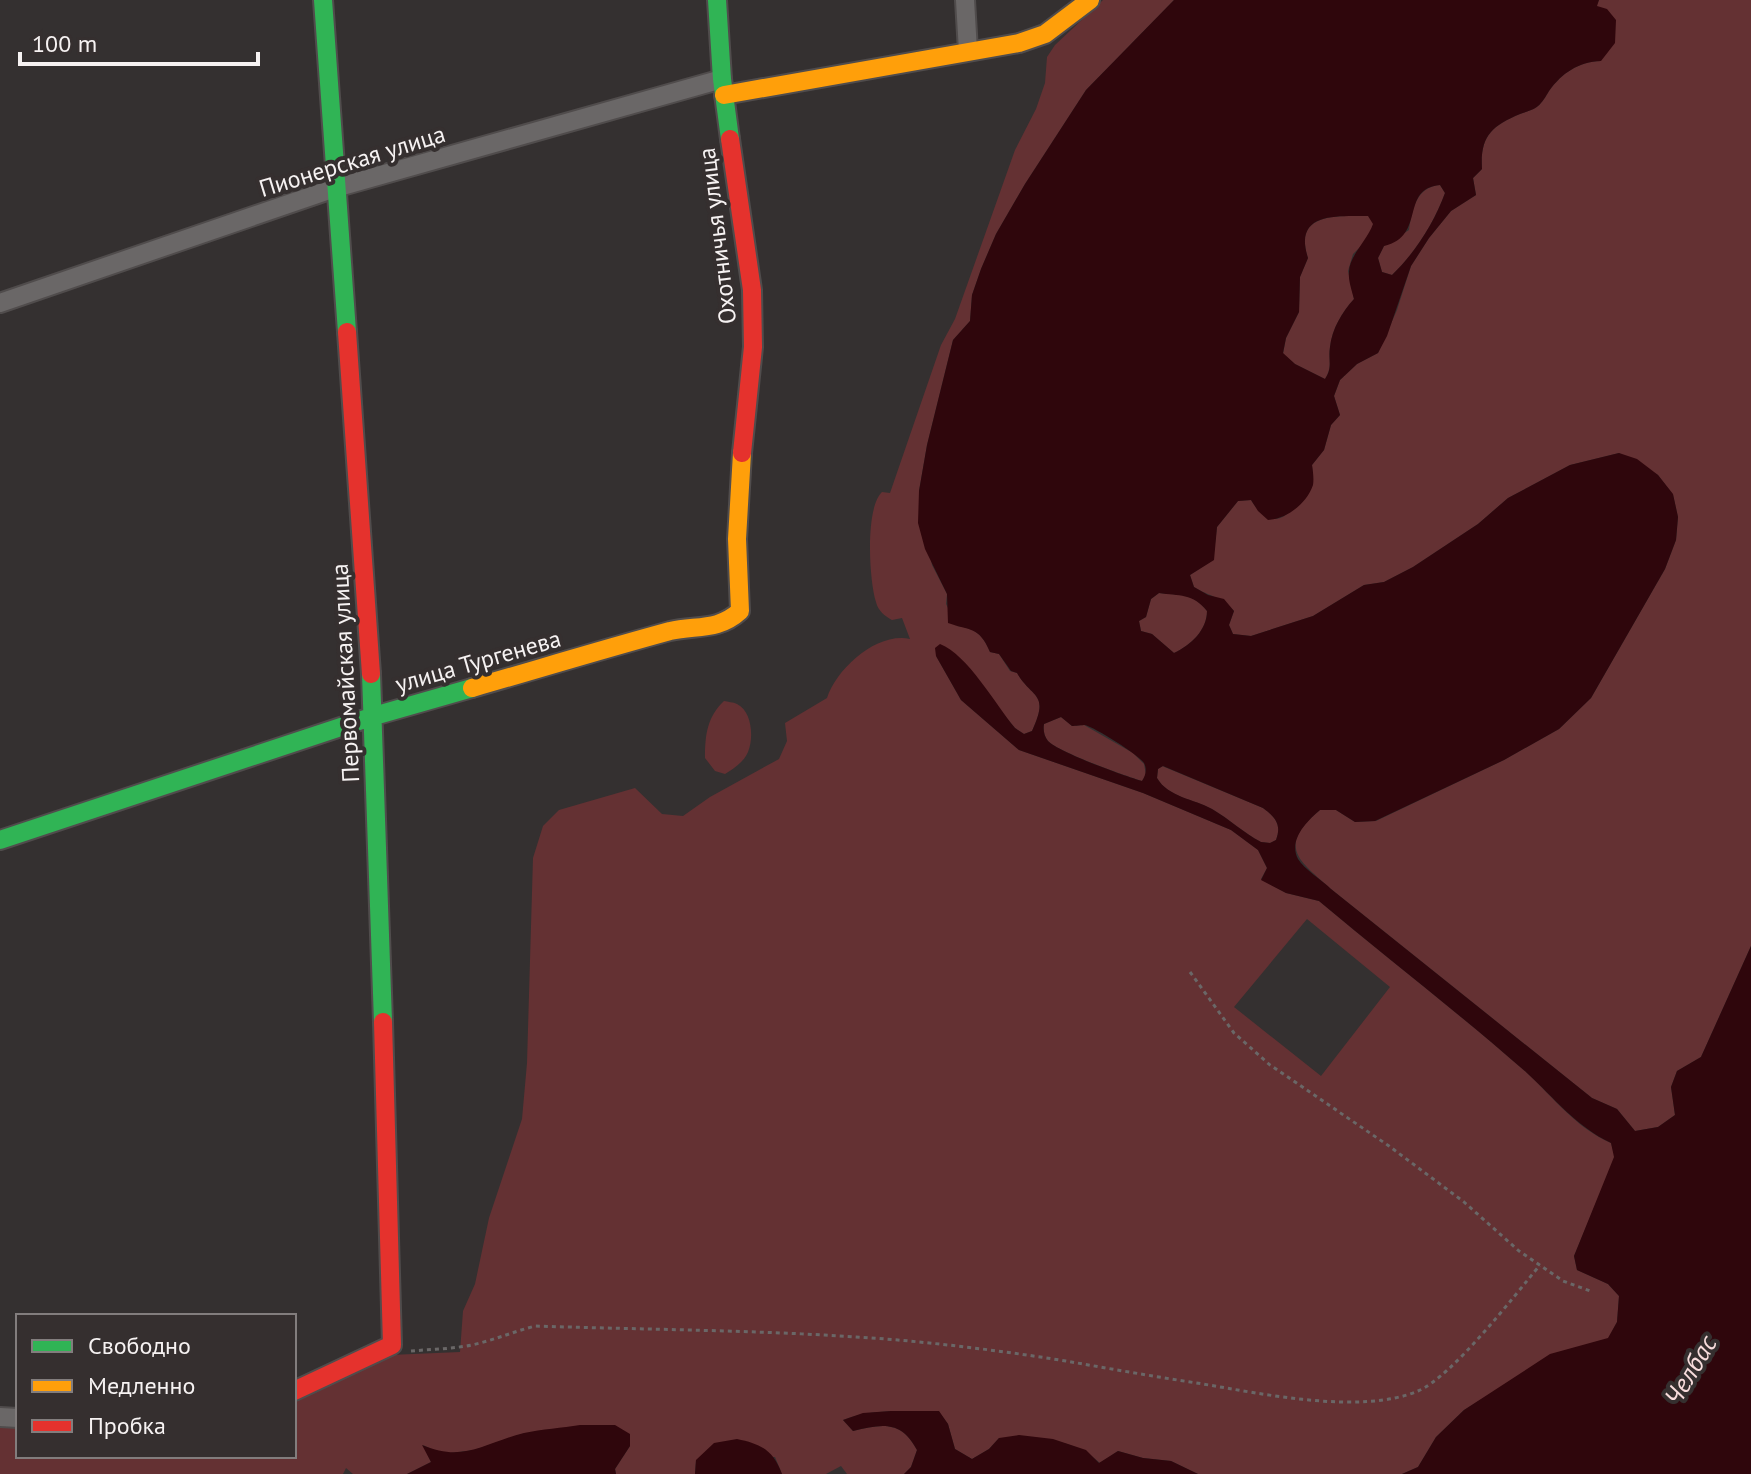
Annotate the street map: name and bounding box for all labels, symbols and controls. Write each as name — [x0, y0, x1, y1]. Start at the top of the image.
scale bar — [20, 16, 258, 66]
text: 100 m — [32, 28, 97, 59]
street label: Пионерская улица — [255, 118, 449, 204]
street label: Охотничья улица — [691, 146, 743, 326]
street label: Первомайская улица — [324, 563, 366, 783]
street label: улица Тургенева — [392, 623, 564, 699]
legend — [16, 1314, 296, 1458]
water label: Челбас — [1656, 1328, 1724, 1411]
text: Свободно — [88, 1330, 191, 1361]
text: Медленно — [88, 1370, 195, 1401]
text: Пробка — [88, 1410, 166, 1441]

